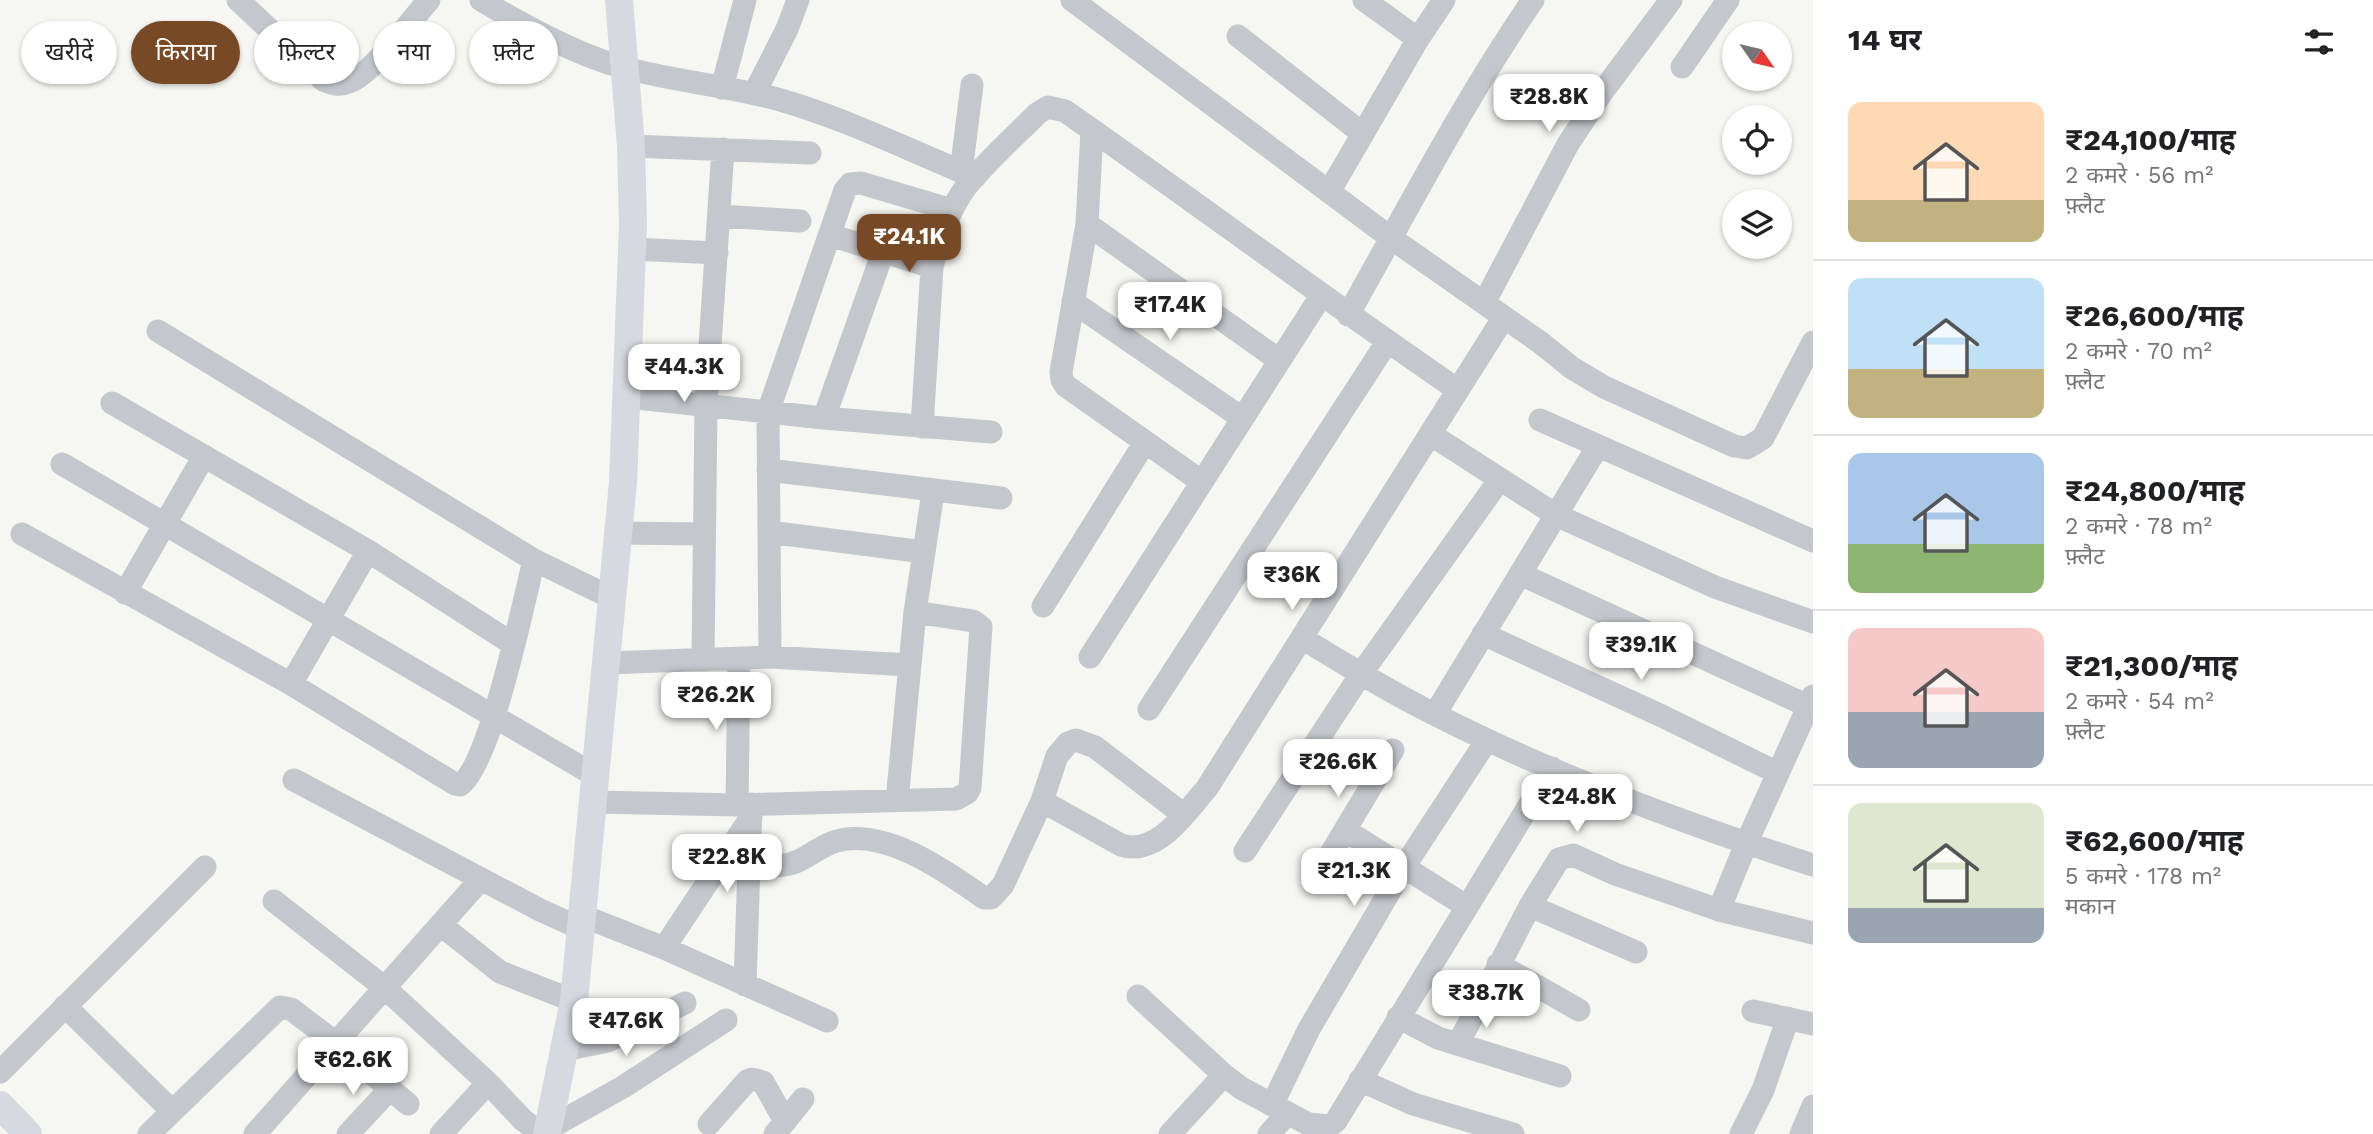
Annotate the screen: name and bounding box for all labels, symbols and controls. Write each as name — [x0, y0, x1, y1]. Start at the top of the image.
chip: खरीदें — [21, 21, 117, 84]
chip: किराया — [131, 21, 240, 84]
chip: फ़िल्टर — [254, 21, 359, 84]
chip: नया — [373, 21, 455, 84]
chip: फ़्लैट — [469, 21, 558, 84]
north arrow — [1722, 21, 1792, 91]
map controls — [1722, 21, 1792, 259]
text: 14 घर — [1848, 22, 1922, 57]
icon: filters — [2300, 23, 2338, 61]
pin: ₹28.8K — [1492, 74, 1606, 134]
text: ₹28.8K — [1510, 83, 1588, 110]
button: locate — [1722, 105, 1792, 175]
text: ₹24,100/माह — [2065, 122, 2236, 157]
icon: home — [1904, 130, 1988, 214]
text: 2 कमरे · 56 m² — [2065, 162, 2214, 189]
button: layers — [1722, 189, 1792, 259]
text: फ़्लैट — [2065, 192, 2105, 219]
pin: ₹24.1K — [852, 215, 966, 274]
text: ₹24.1K — [873, 223, 945, 250]
pin: ₹17.4K — [1113, 282, 1227, 342]
text: ₹17.4K — [1134, 291, 1206, 318]
text: ₹26,600/माह — [2065, 298, 2244, 333]
icon: home — [1904, 306, 1988, 390]
text: 2 कमरे · 70 m² — [2065, 338, 2212, 365]
pin: ₹44.3K — [627, 344, 741, 404]
text: ₹44.3K — [644, 353, 724, 380]
text: फ़्लैट — [2065, 368, 2105, 395]
text: ₹24,800/माह — [2065, 473, 2245, 508]
icon: home — [1904, 481, 1988, 565]
text: 2 कमरे · 78 m² — [2065, 513, 2212, 540]
text: फ़्लैट — [2065, 543, 2105, 570]
pin: ₹36K — [1251, 552, 1333, 612]
text: ₹36K — [1263, 561, 1321, 588]
pin: ₹39.1K — [1584, 622, 1698, 682]
text: ₹39.1K — [1605, 631, 1677, 658]
text: ₹21,300/माह — [2065, 648, 2238, 683]
icon: home — [1904, 656, 1988, 740]
pin: ₹26.2K — [659, 672, 773, 732]
text: ₹26.2K — [677, 681, 755, 708]
text: 2 कमरे · 54 m² — [2065, 688, 2214, 715]
text: फ़्लैट — [2065, 718, 2105, 745]
pin: ₹26.6K — [1281, 740, 1395, 799]
text: ₹26.6K — [1299, 748, 1377, 775]
pin: ₹24.8K — [1520, 774, 1634, 834]
text: ₹24.8K — [1537, 783, 1617, 810]
text: ₹62,600/माह — [2065, 823, 2244, 858]
icon: home — [1904, 831, 1988, 915]
pin: ₹22.8K — [670, 834, 784, 894]
text: ₹22.8K — [688, 843, 766, 870]
pin: ₹21.3K — [1297, 848, 1411, 908]
text: ₹21.3K — [1317, 857, 1391, 884]
text: 5 कमरे · 178 m² — [2065, 863, 2221, 890]
text: मकान — [2065, 893, 2115, 920]
pin: ₹38.7K — [1429, 970, 1543, 1030]
text: ₹38.7K — [1448, 979, 1524, 1006]
pin: ₹47.6K — [569, 998, 683, 1058]
text: ₹47.6K — [588, 1007, 664, 1034]
pin: ₹62.6K — [296, 1038, 410, 1097]
text: ₹62.6K — [314, 1046, 392, 1073]

